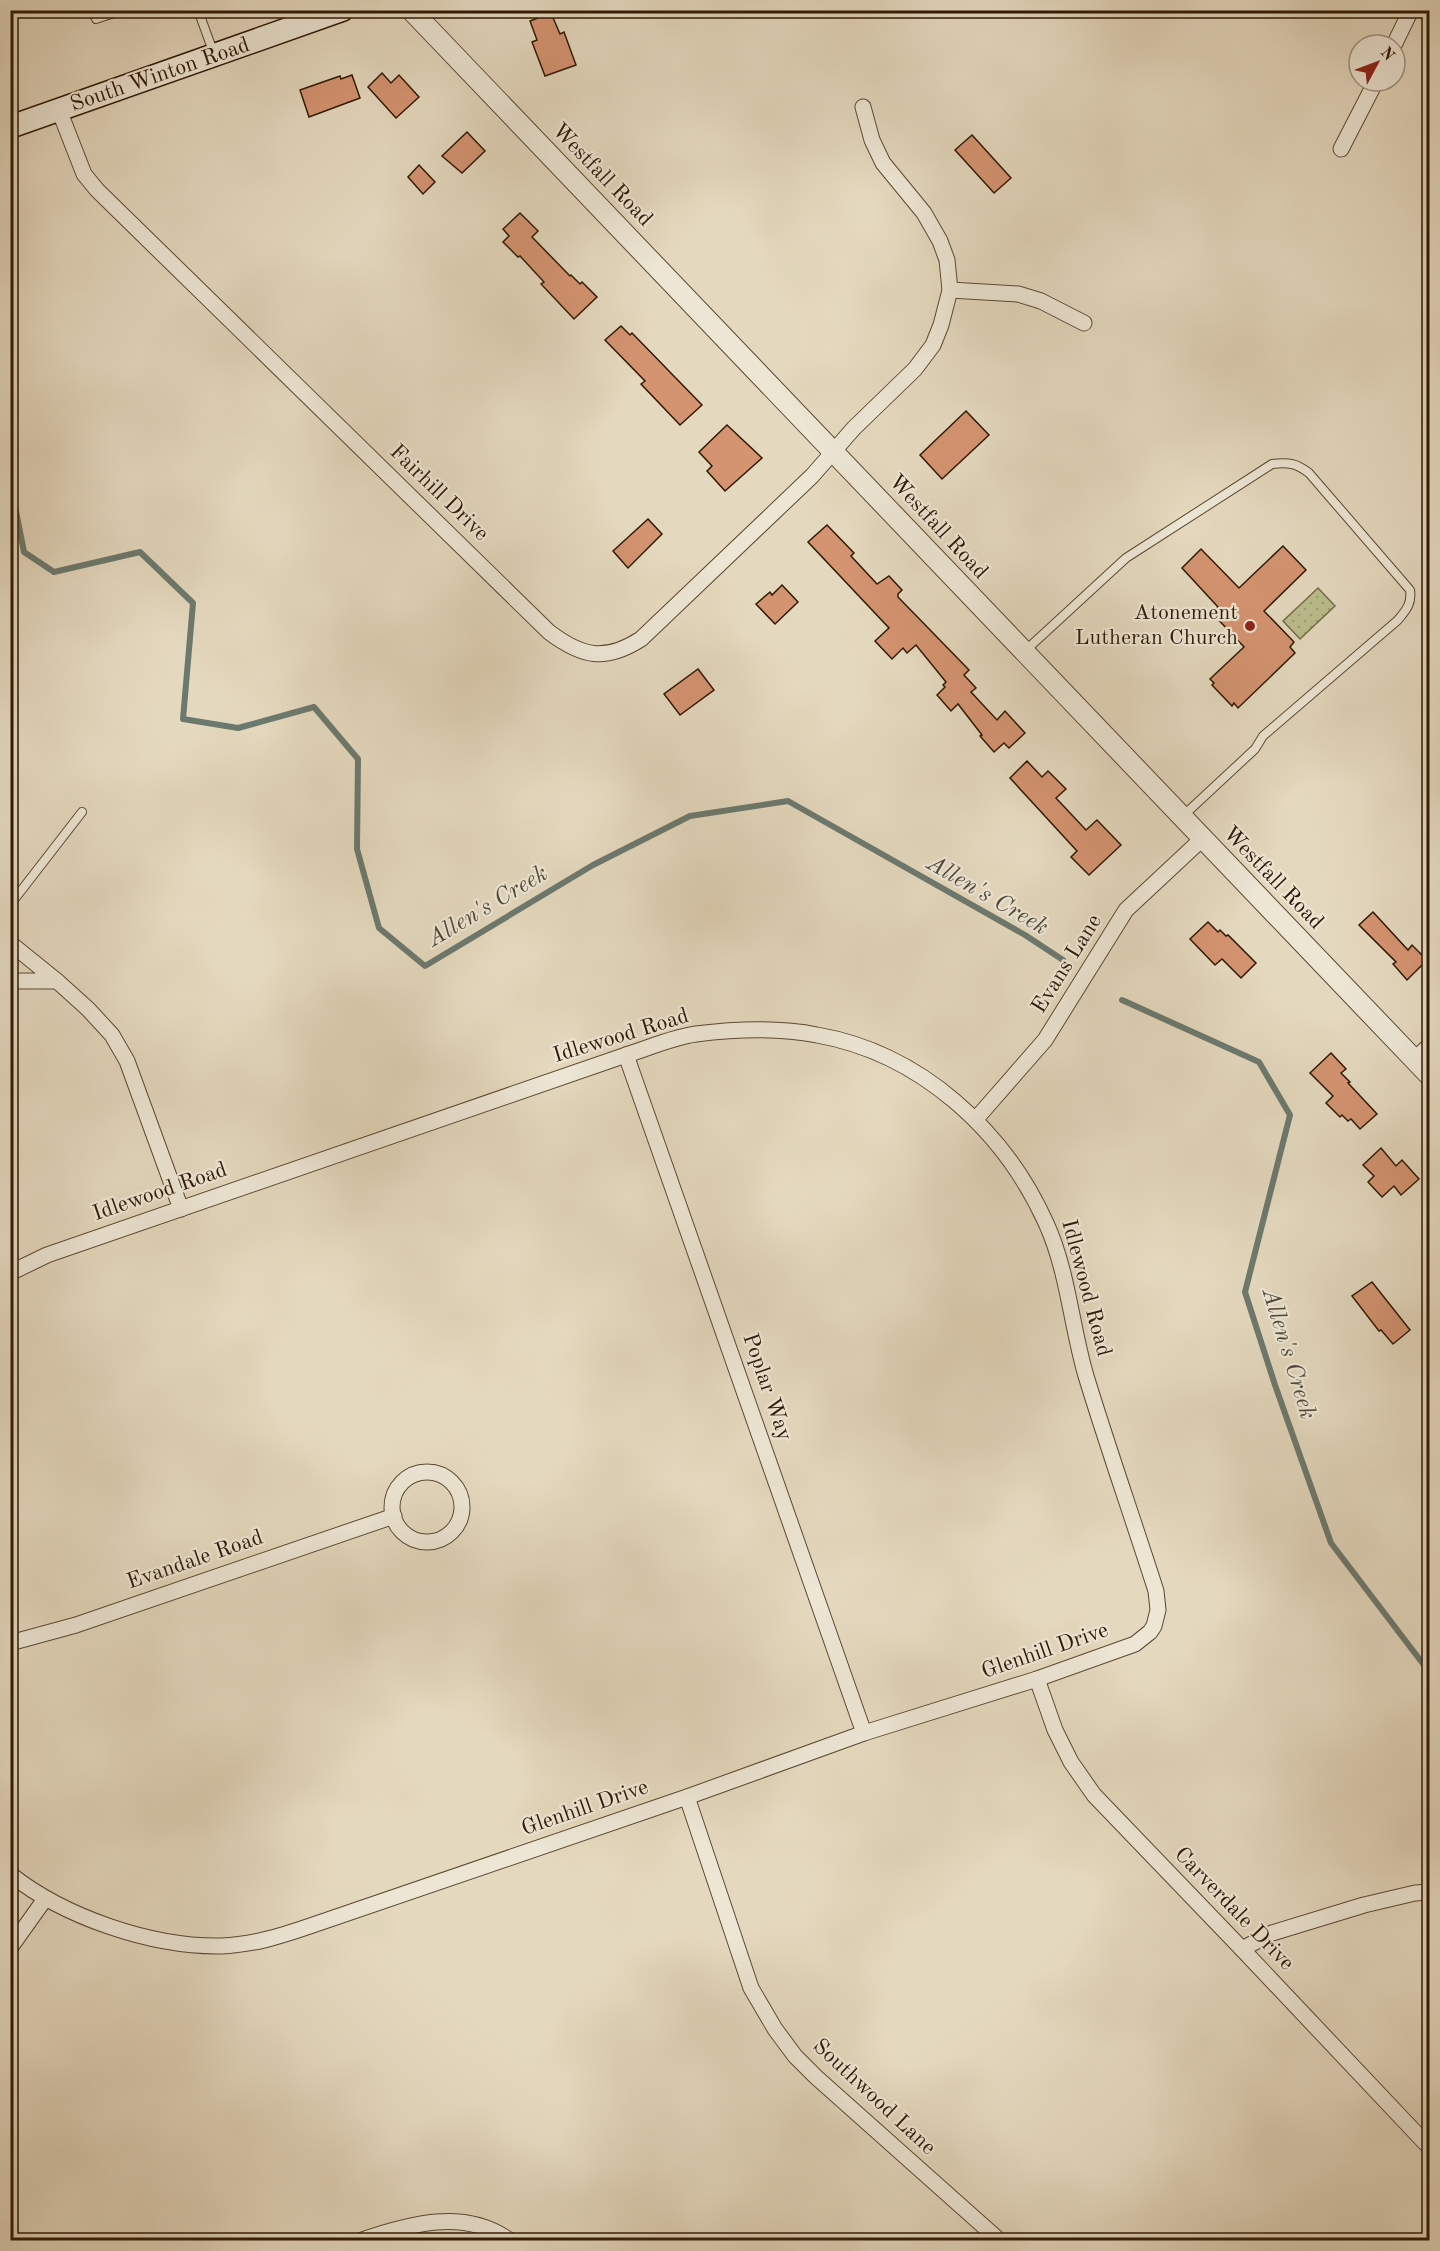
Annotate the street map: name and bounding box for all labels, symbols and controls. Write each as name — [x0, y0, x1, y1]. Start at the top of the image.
north arrow — [1347, 33, 1407, 93]
street label: South Winton Road — [67, 34, 253, 116]
text: N — [1377, 45, 1397, 65]
street label: Westfall Road — [548, 119, 656, 231]
street label: Fairhill Drive — [385, 441, 493, 545]
street label: Westfall Road — [884, 471, 992, 583]
place label: Atonement Lutheran Church — [1075, 602, 1238, 649]
marker: Atonement Lutheran Church — [1243, 619, 1257, 633]
street label: Westfall Road — [1219, 822, 1327, 934]
water label: Allen's Creek — [921, 851, 1052, 940]
water label: Allen's Creek — [422, 862, 552, 953]
street label: Evans Lane — [1028, 911, 1106, 1017]
street label: Idlewood Road — [550, 1005, 692, 1067]
street label: Idlewood Road — [90, 1159, 230, 1225]
street label: Idlewood Road — [1057, 1217, 1115, 1359]
water label: Allen's Creek — [1256, 1284, 1319, 1422]
street label: Poplar Way — [738, 1330, 796, 1444]
street label: Evandale Road — [124, 1526, 266, 1594]
street label: Glenhill Drive — [979, 1619, 1111, 1683]
street label: Glenhill Drive — [519, 1776, 651, 1840]
street label: Carverdale Drive — [1170, 1843, 1298, 1975]
street label: Southwood Lane — [808, 2035, 940, 2159]

